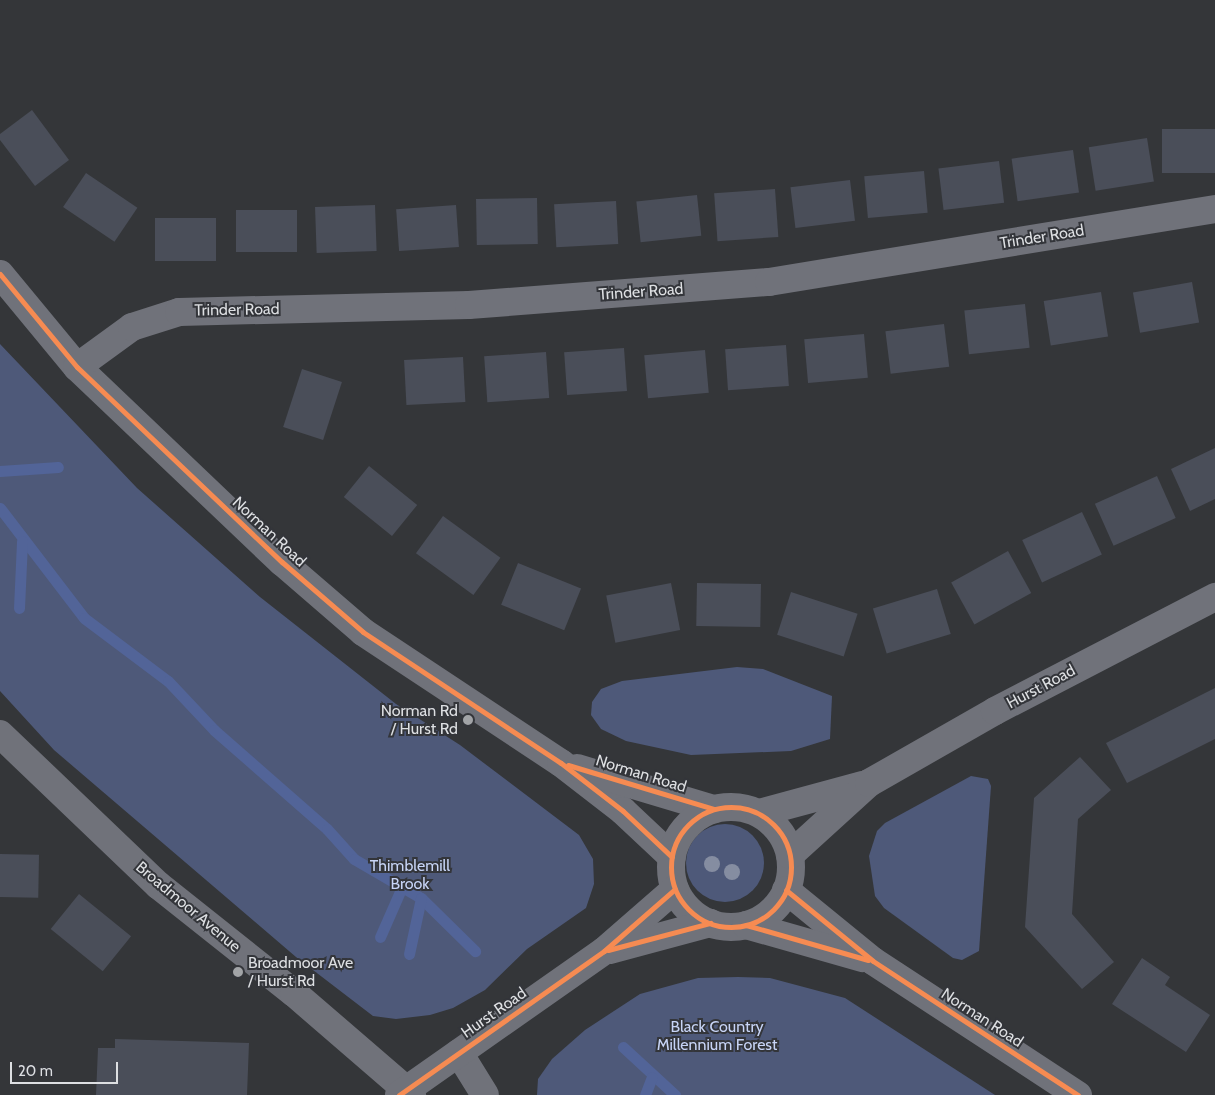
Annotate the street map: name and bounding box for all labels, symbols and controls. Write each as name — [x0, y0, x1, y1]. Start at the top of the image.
street label: Trinder Road — [999, 221, 1085, 253]
street label: Trinder Road — [598, 279, 684, 305]
street label: Trinder Road — [194, 300, 280, 320]
street label: Norman Road — [228, 493, 310, 571]
street label: Hurst Road — [1003, 661, 1079, 713]
place label: Norman Rd / Hurst Rd — [381, 701, 458, 739]
marker: Norman Rd / Hurst Rd — [462, 714, 474, 726]
street label: Norman Road — [593, 751, 689, 797]
park label: Thimblemill Brook — [370, 856, 450, 894]
street label: Broadmoor Avenue — [132, 858, 244, 956]
place label: Broadmoor Ave / Hurst Rd — [248, 953, 353, 991]
marker: Broadmoor Ave / Hurst Rd — [232, 966, 244, 978]
street label: Hurst Road — [458, 984, 530, 1042]
street label: Norman Road — [937, 984, 1027, 1052]
park label: Black Country Millennium Forest — [657, 1017, 777, 1055]
scale bar — [12, 1052, 120, 1084]
text: 20 m — [18, 1062, 53, 1080]

